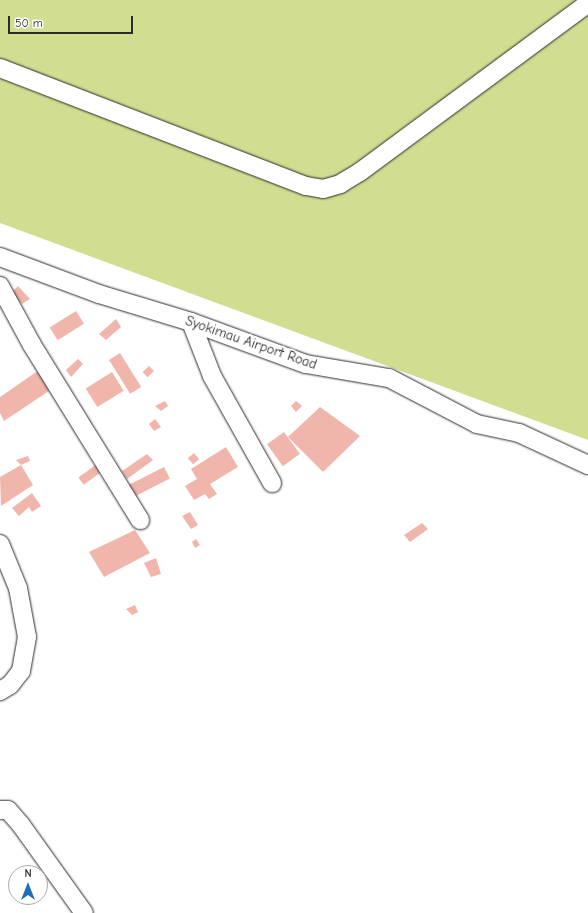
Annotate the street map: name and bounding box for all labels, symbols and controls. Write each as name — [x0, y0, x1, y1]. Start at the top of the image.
scale bar — [10, 8, 135, 34]
text: 50 m — [15, 16, 43, 30]
street label: Syokimau Airport Road — [183, 313, 319, 373]
north arrow — [8, 865, 48, 905]
text: N — [24, 867, 32, 880]

